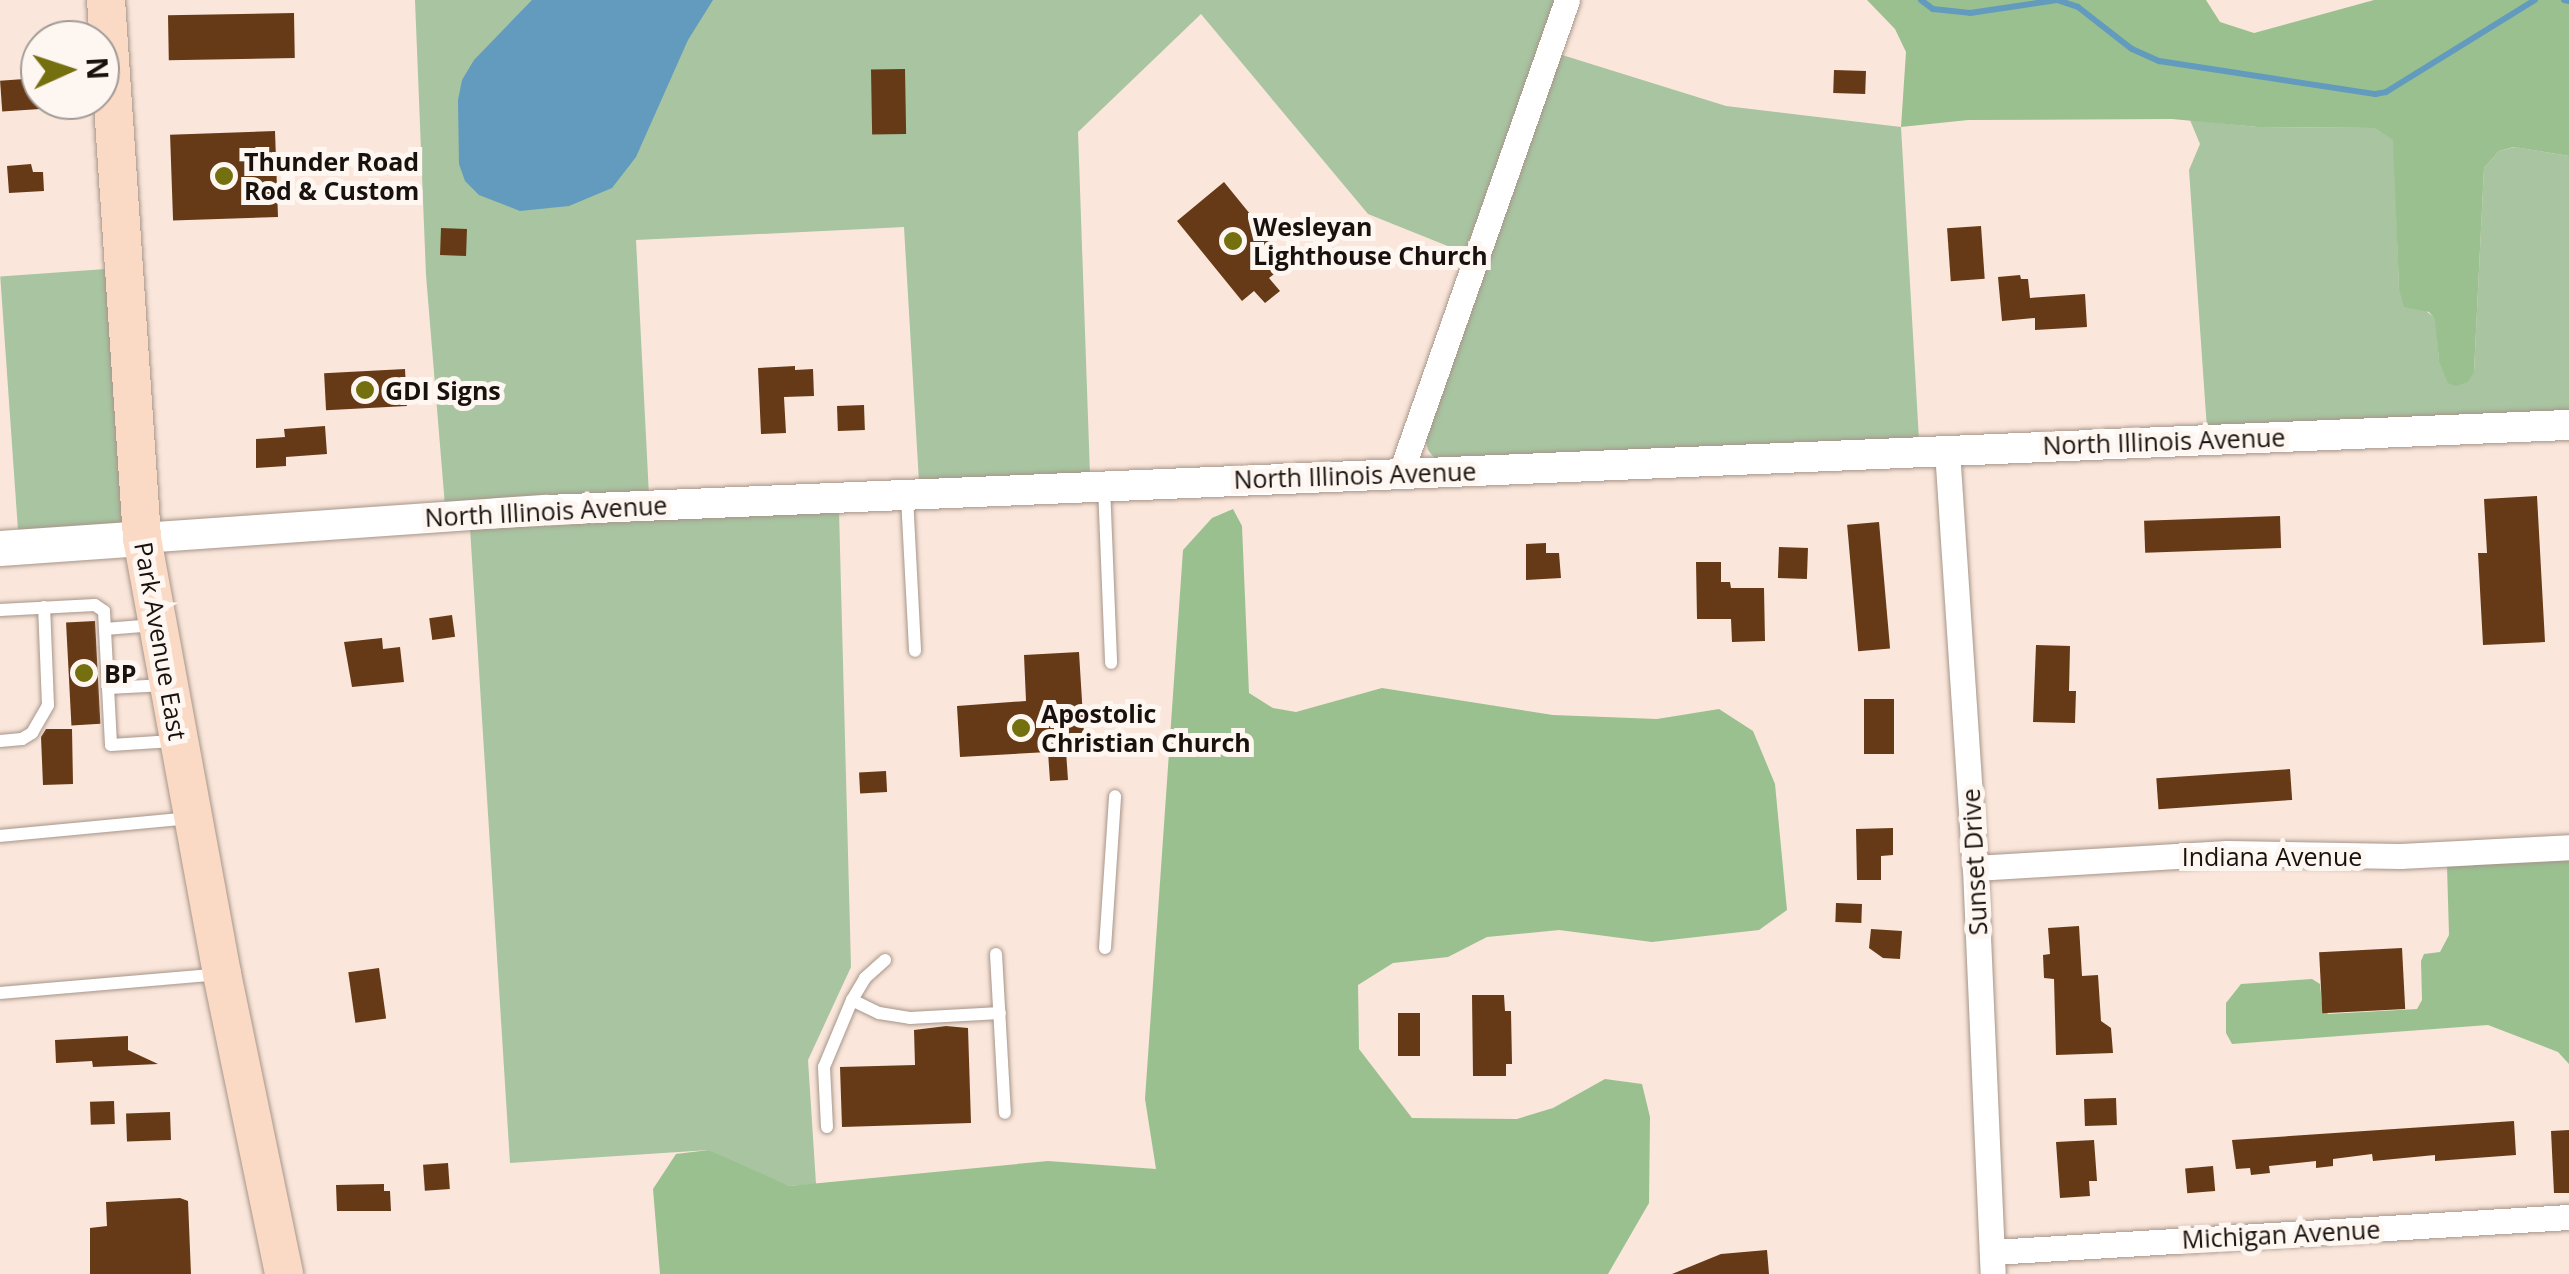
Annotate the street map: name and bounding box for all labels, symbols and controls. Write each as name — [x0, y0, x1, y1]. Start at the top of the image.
north arrow — [20, 20, 120, 120]
text: N — [78, 56, 118, 81]
place label: Thunder Road Rod & Custom — [244, 147, 419, 206]
marker: Thunder Road Rod & Custom — [213, 165, 235, 187]
place label: Wesleyan Lighthouse Church — [1253, 212, 1488, 271]
marker: Wesleyan Lighthouse Church — [1222, 230, 1244, 252]
place label: GDI Signs — [385, 375, 501, 405]
marker: GDI Signs — [354, 379, 376, 401]
street label: North Illinois Avenue — [2042, 422, 2286, 460]
street label: North Illinois Avenue — [1233, 456, 1477, 494]
street label: North Illinois Avenue — [424, 490, 668, 532]
street label: Park Avenue East — [129, 539, 193, 743]
place label: BP — [104, 658, 136, 688]
marker: BP — [73, 662, 95, 684]
place label: Apostolic Christian Church — [1041, 699, 1251, 758]
marker: Apostolic Christian Church — [1010, 717, 1032, 739]
street label: Sunset Drive — [1955, 788, 1993, 936]
street label: Indiana Avenue — [2182, 841, 2362, 871]
street label: Michigan Avenue — [2181, 1214, 2381, 1254]

